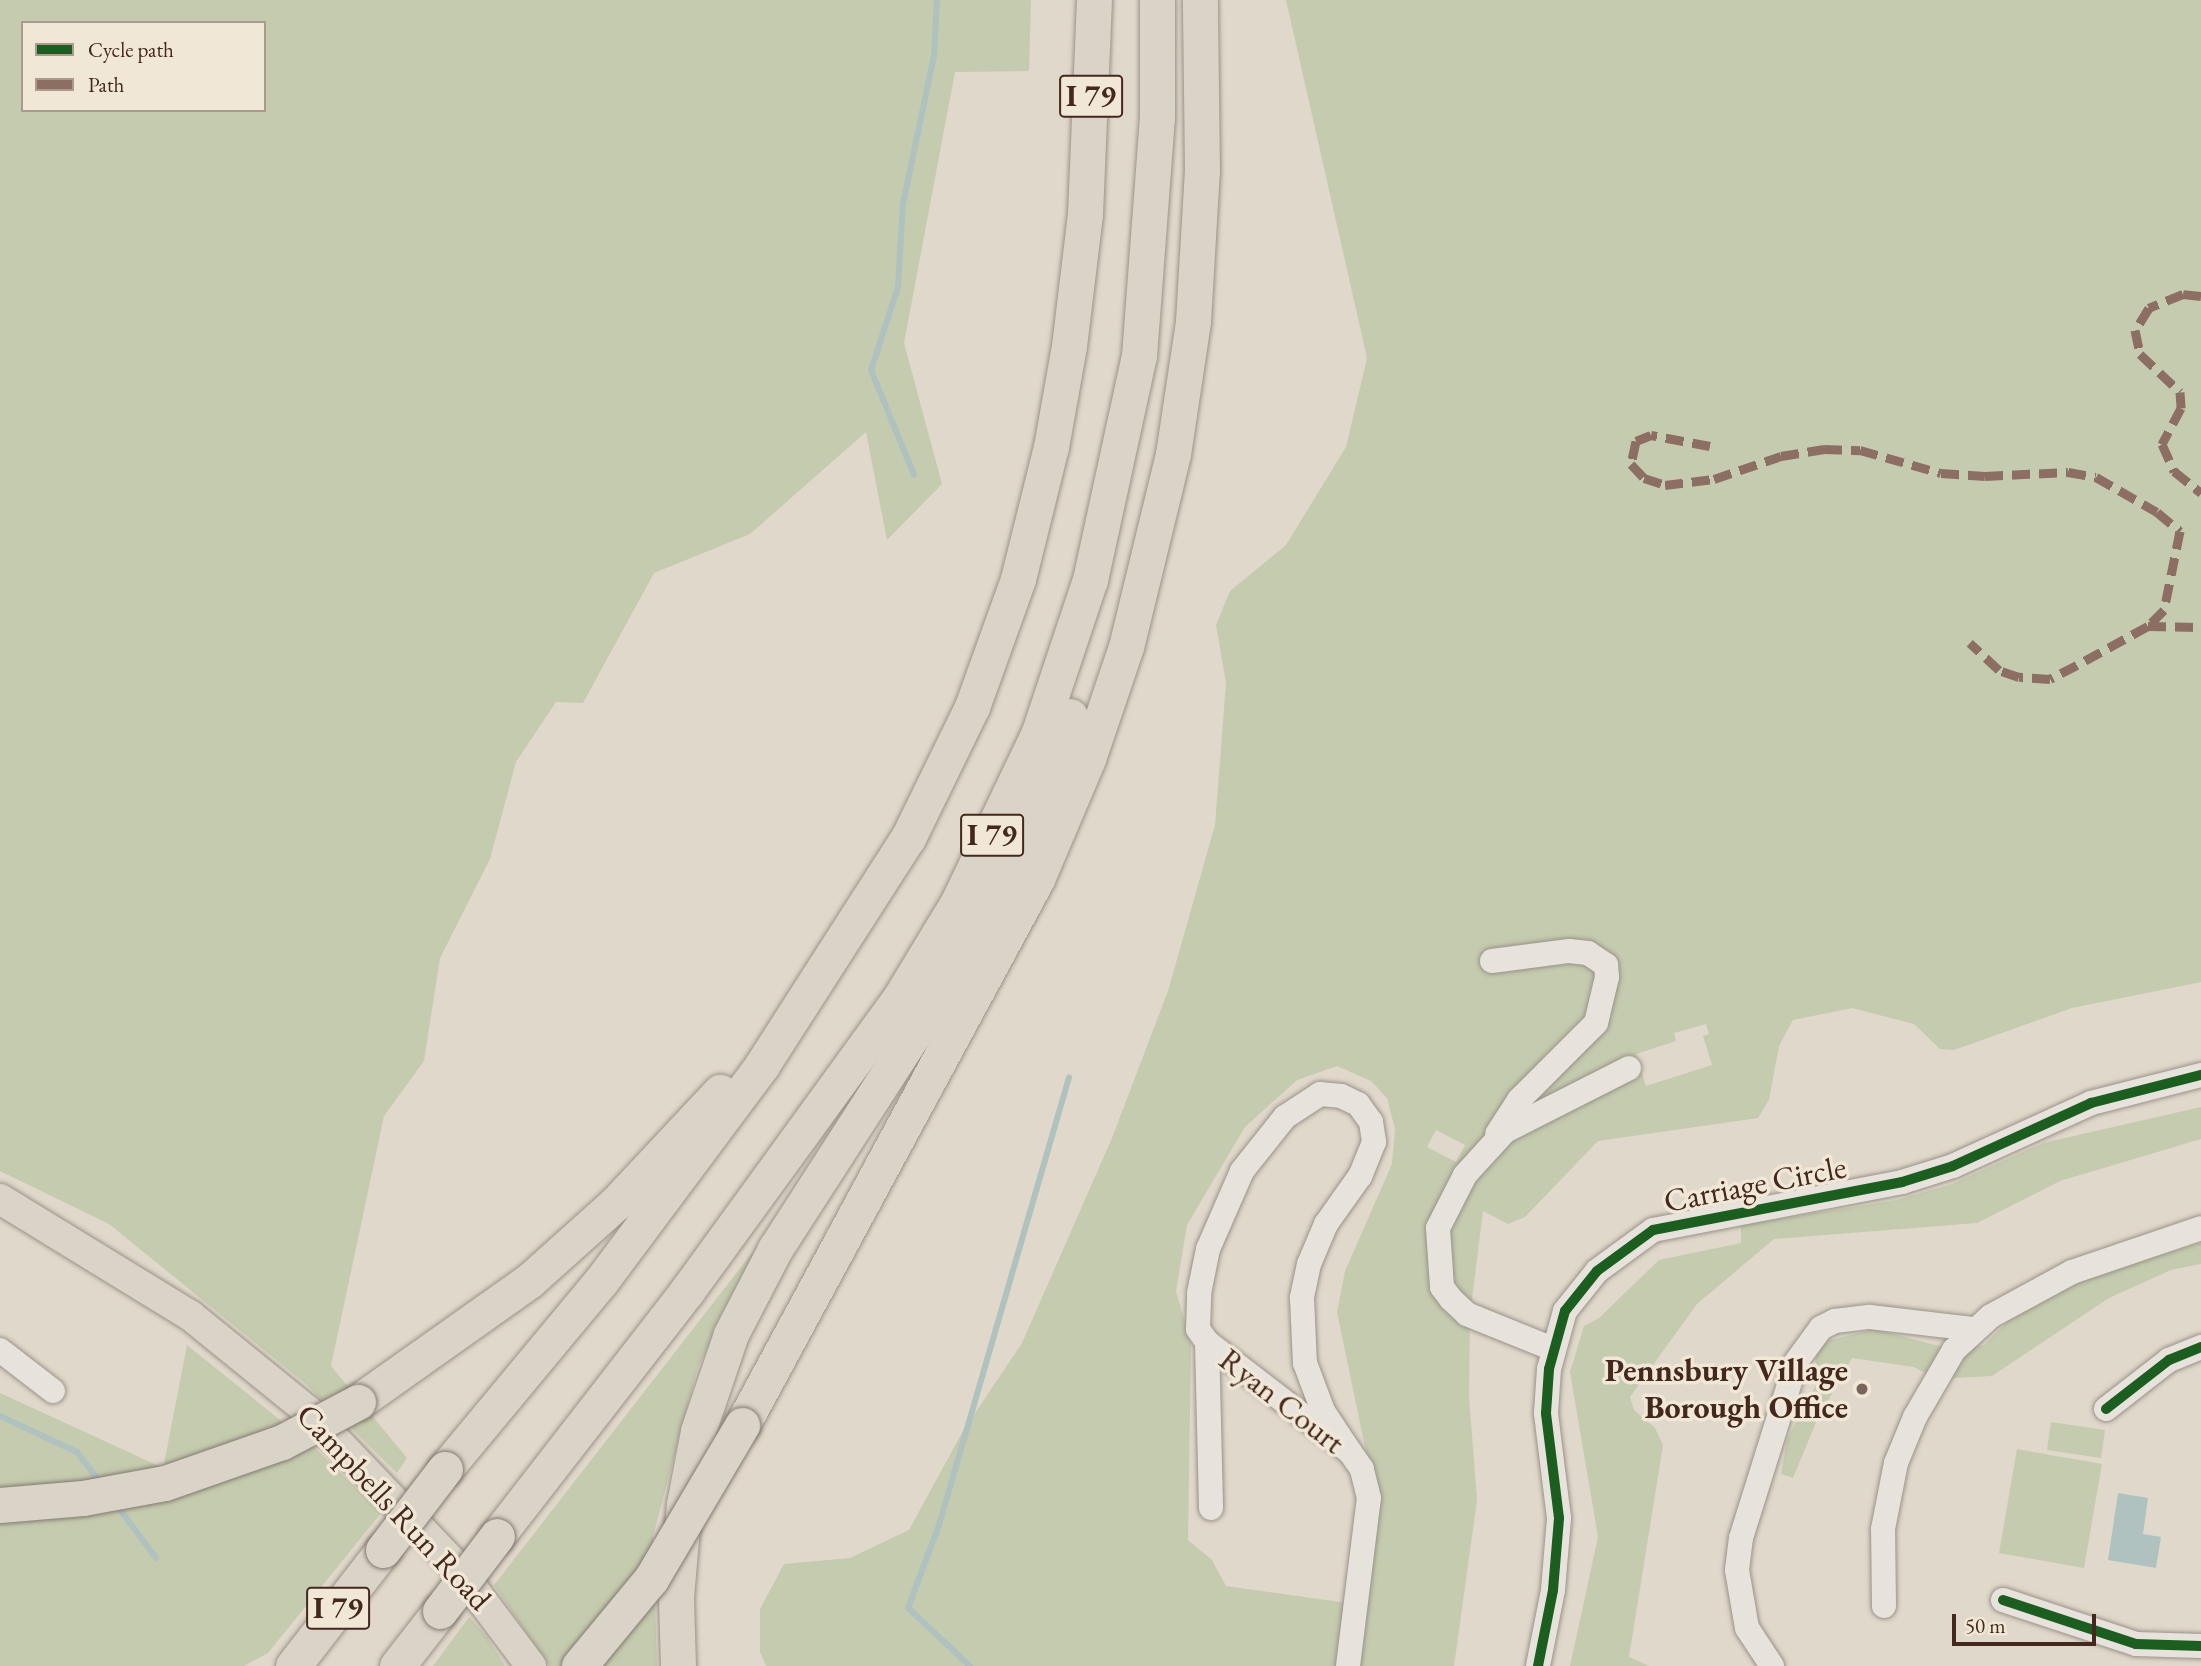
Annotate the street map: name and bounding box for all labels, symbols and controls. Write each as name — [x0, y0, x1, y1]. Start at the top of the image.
legend — [21, 21, 266, 112]
text: Cycle path — [88, 36, 174, 63]
road number: I 79 — [1058, 69, 1124, 122]
text: Path — [88, 71, 124, 98]
road number: I 79 — [959, 808, 1025, 862]
street label: Carriage Circle — [1661, 1148, 1849, 1220]
street label: Ryan Court — [1212, 1340, 1352, 1462]
place label: Pennsbury Village Borough Office — [1605, 1352, 1848, 1427]
marker: Pennsbury Village Borough Office — [1854, 1381, 1870, 1397]
street label: Campbells Run Road — [289, 1396, 499, 1618]
road number: I 79 — [305, 1582, 371, 1634]
scale bar — [1956, 1600, 2100, 1644]
text: 50 m — [1965, 1612, 2006, 1639]

